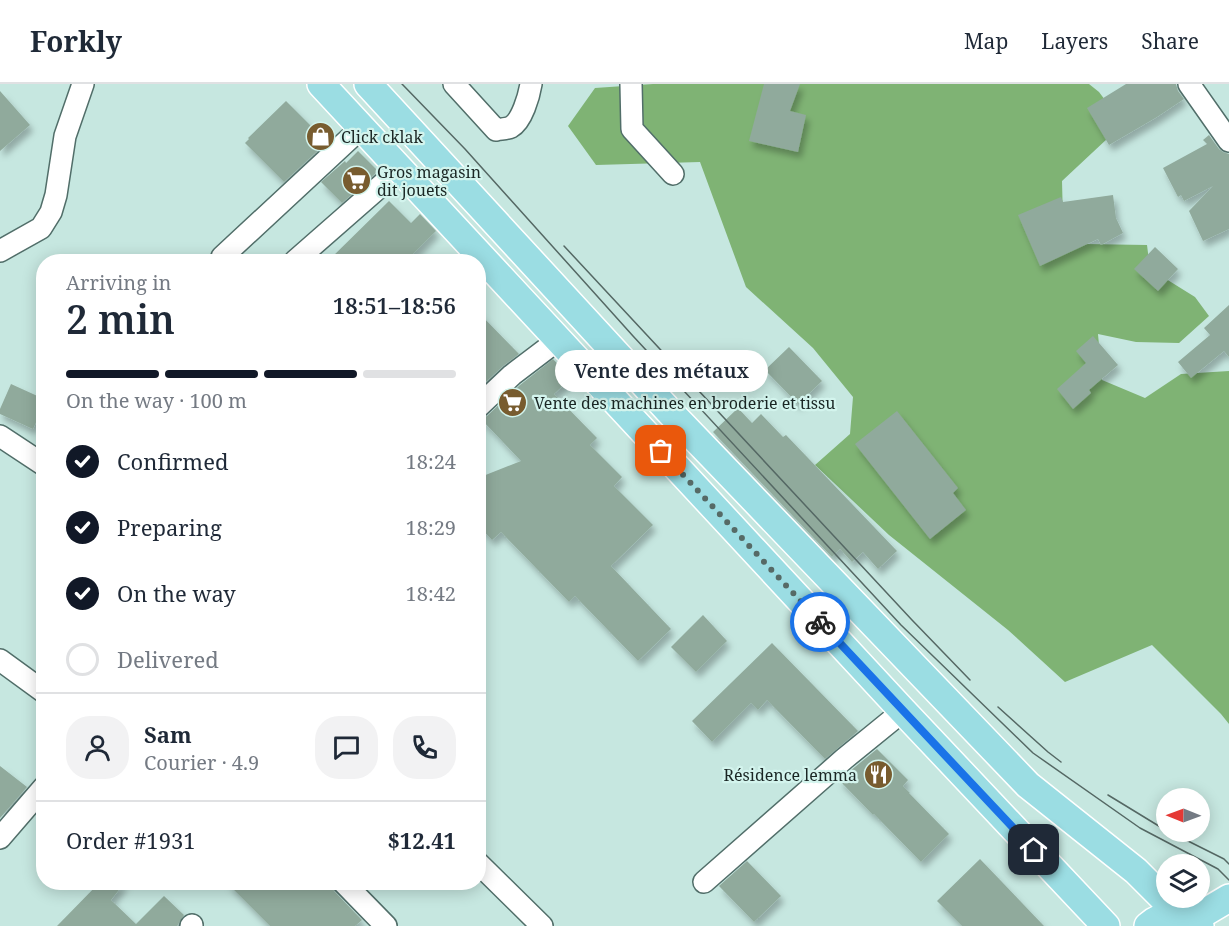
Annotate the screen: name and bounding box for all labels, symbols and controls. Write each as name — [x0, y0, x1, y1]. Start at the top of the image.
text: Forkly — [30, 22, 122, 60]
text: Map — [964, 27, 1008, 55]
text: Layers — [1041, 27, 1108, 55]
text: Share — [1141, 27, 1199, 55]
shop icon: Click cklak — [304, 121, 336, 153]
place label: Click cklak — [341, 126, 423, 148]
place label: Gros magasin dit jouets — [377, 161, 481, 201]
supermarket icon: Gros magasin dit jouets — [340, 165, 372, 197]
text: Arriving in — [66, 269, 171, 296]
text: 18:51–18:56 — [333, 290, 456, 320]
text: 2 min — [66, 292, 175, 345]
callout: Vente des métaux — [554, 349, 768, 391]
text: Vente des métaux — [574, 357, 749, 384]
text: On the way · 100 m — [66, 387, 247, 414]
supermarket icon: Vente des machines en broderie et tissu — [497, 387, 529, 419]
place label: Vente des machines en broderie et tissu — [534, 392, 835, 414]
pin — [635, 425, 686, 476]
icon: bag — [644, 434, 677, 467]
icon: check — [66, 445, 99, 478]
text: Confirmed — [117, 446, 228, 476]
text: 18:24 — [406, 448, 456, 475]
icon: check — [66, 511, 99, 544]
text: Preparing — [117, 512, 222, 542]
text: 18:29 — [406, 514, 456, 541]
icon: check — [66, 577, 99, 610]
text: On the way — [117, 578, 236, 608]
text: 18:42 — [406, 580, 456, 607]
courier — [790, 592, 850, 652]
icon: bike — [804, 606, 837, 639]
text: Delivered — [117, 644, 219, 674]
button: person — [66, 716, 129, 779]
button: chat — [315, 716, 378, 779]
button: phone — [393, 716, 456, 779]
text: Sam — [144, 719, 192, 749]
text: Courier · 4.9 — [144, 749, 259, 776]
restaurant icon: Résidence lemma — [862, 759, 894, 791]
place label: Résidence lemma — [724, 764, 857, 786]
north arrow — [1156, 788, 1210, 842]
map controls — [1156, 788, 1210, 908]
pin — [1008, 824, 1059, 875]
text: Order #1931 — [66, 825, 196, 855]
text: $12.41 — [387, 825, 456, 855]
icon: home — [1017, 833, 1050, 866]
button: layers — [1156, 854, 1210, 908]

